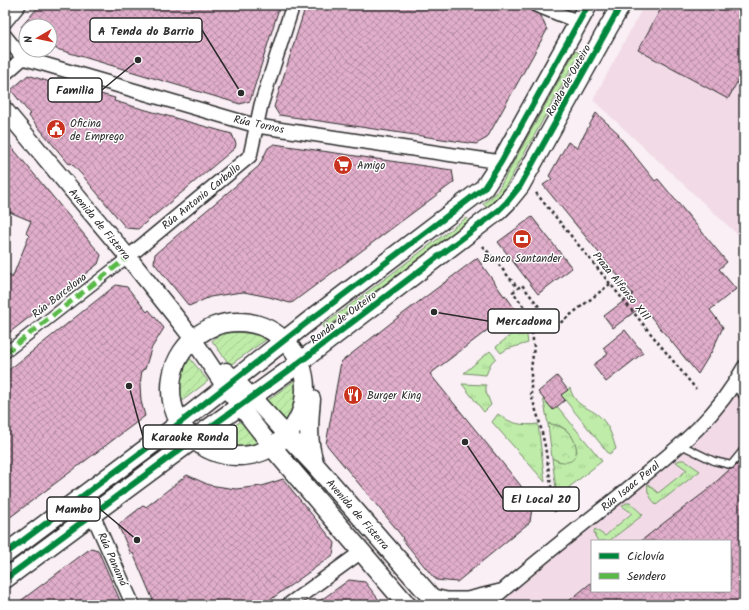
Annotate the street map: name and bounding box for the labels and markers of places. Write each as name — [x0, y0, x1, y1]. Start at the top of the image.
callout: A Tenda do Barrio — [90, 18, 202, 42]
callout: Familia — [48, 78, 102, 102]
place label: Oficina de Emprego — [70, 115, 124, 146]
public building icon: Oficina de Emprego — [45, 118, 67, 140]
supermarket icon: Amigo — [332, 154, 354, 176]
place label: Amigo — [357, 157, 385, 175]
bank icon: Banco Santander — [511, 228, 533, 250]
place label: Banco Santander — [483, 250, 563, 268]
callout: Mercadona — [488, 309, 559, 333]
restaurant icon: Burger King — [342, 384, 364, 406]
place label: Burger King — [367, 387, 421, 405]
callout: Karaoke Ronda — [143, 425, 237, 449]
callout: El Local 20 — [503, 487, 579, 511]
callout: Mambo — [47, 497, 100, 521]

